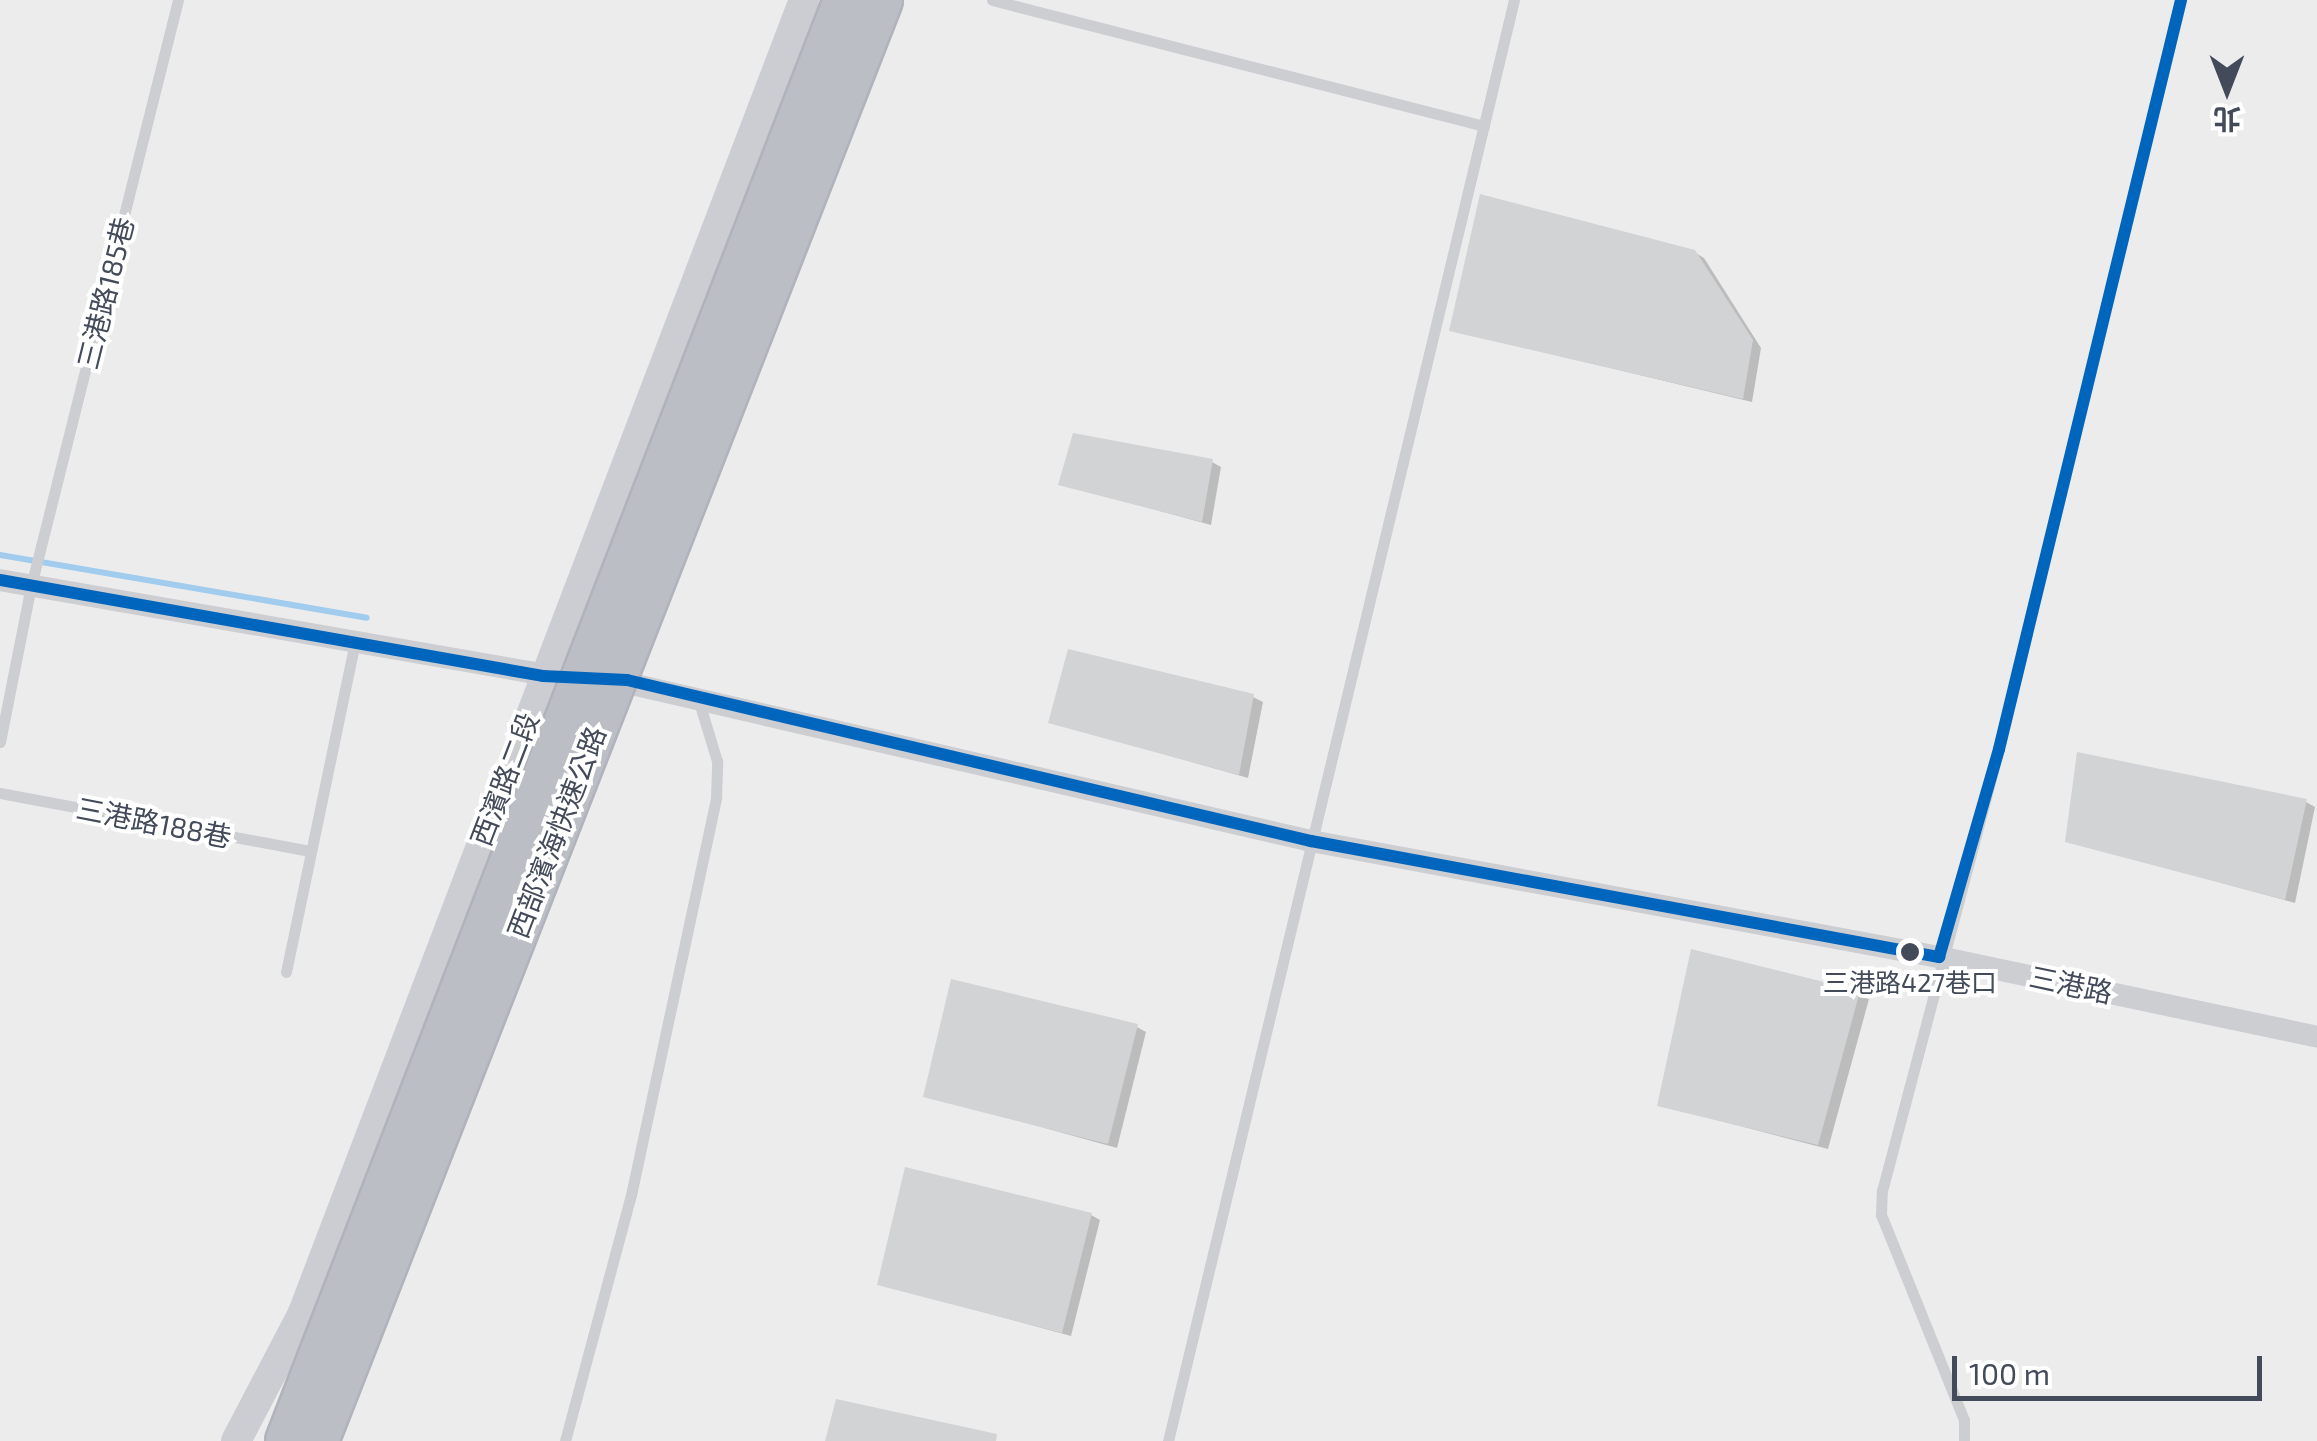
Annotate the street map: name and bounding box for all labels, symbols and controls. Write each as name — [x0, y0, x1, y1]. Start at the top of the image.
north arrow — [2177, 40, 2277, 140]
text: 北 — [2213, 103, 2241, 137]
street label: 三港路185巷 — [70, 214, 140, 372]
street label: 西濱路二段 — [463, 708, 545, 850]
street label: 西部濱海快速公路 — [500, 721, 612, 943]
street label: 三港路188巷 — [74, 791, 234, 853]
marker: 三港路427巷口 — [1900, 942, 1920, 962]
street label: 三港路 — [2026, 959, 2116, 1009]
place label: 三港路427巷口 — [1823, 966, 1997, 998]
scale bar — [1957, 1336, 2267, 1398]
text: 100 m — [1969, 1355, 2050, 1391]

